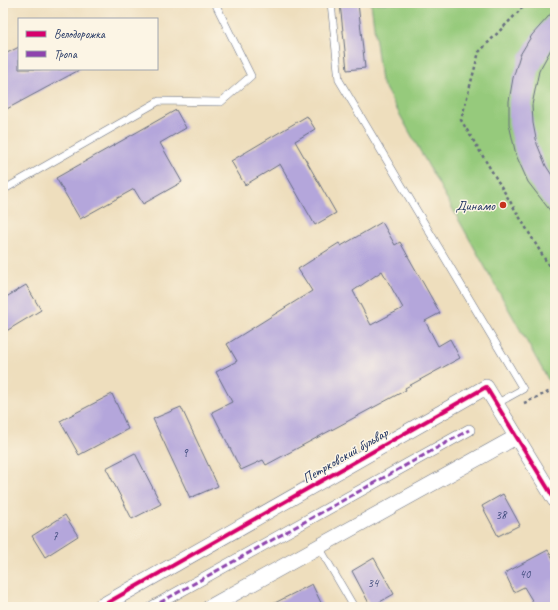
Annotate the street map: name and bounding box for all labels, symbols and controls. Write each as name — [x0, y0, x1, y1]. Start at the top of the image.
legend — [18, 18, 158, 70]
text: Велодорожка — [54, 26, 106, 42]
text: Тропа — [54, 46, 78, 62]
place label: Динамо — [456, 197, 496, 214]
marker: Динамо — [498, 200, 508, 210]
street label: Петрковский бульвар — [299, 424, 392, 487]
house number: 9 — [182, 445, 189, 461]
house number: 38 — [496, 507, 508, 523]
house number: 7 — [52, 528, 58, 544]
house number: 40 — [520, 566, 532, 582]
house number: 34 — [368, 575, 380, 591]

